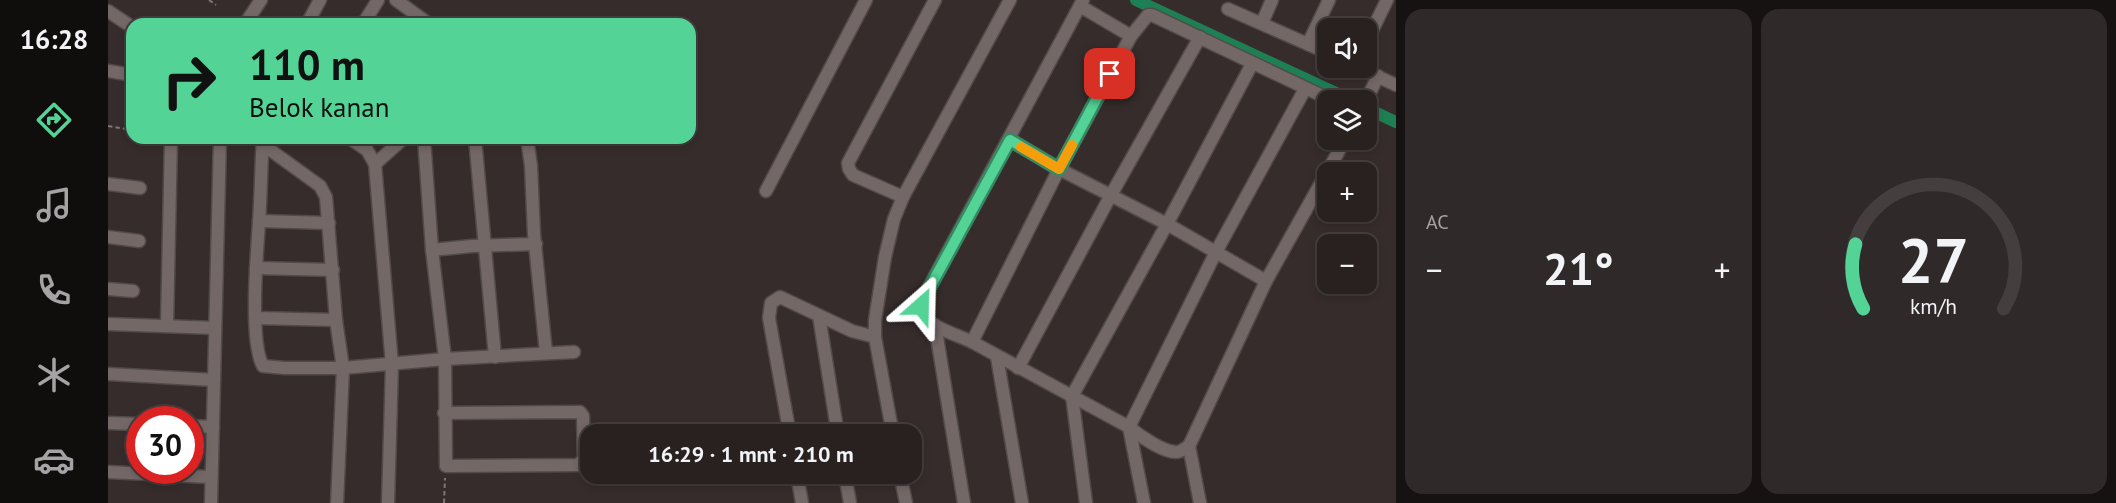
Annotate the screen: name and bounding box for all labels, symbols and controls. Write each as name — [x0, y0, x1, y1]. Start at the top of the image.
map controls — [1317, 18, 1377, 294]
button: sound — [1317, 18, 1377, 78]
text: 16:28 — [20, 22, 88, 56]
text: 110 m — [249, 37, 365, 92]
icon: right — [150, 42, 228, 120]
pin — [1084, 48, 1135, 99]
icon: arrive — [1093, 57, 1126, 90]
text: Belok kanan — [249, 90, 389, 124]
button: layers — [1317, 90, 1377, 150]
icon: directions — [33, 99, 75, 141]
button: + — [1317, 162, 1377, 222]
icon: music — [33, 184, 75, 226]
text: AC — [1426, 209, 1449, 235]
text: 27 — [1898, 219, 1969, 300]
button: − — [1317, 234, 1377, 294]
text: 21° — [1543, 239, 1614, 297]
text: − — [1426, 248, 1443, 291]
text: + — [1714, 248, 1730, 291]
icon: phone — [33, 269, 75, 311]
position arrow — [889, 274, 953, 338]
text: km/h — [1910, 292, 1957, 320]
icon: climate — [33, 354, 75, 396]
speed limit sign: 30 — [126, 406, 204, 484]
icon: car — [33, 439, 75, 481]
text: 16:29 · 1 mnt · 210 m — [648, 440, 854, 468]

